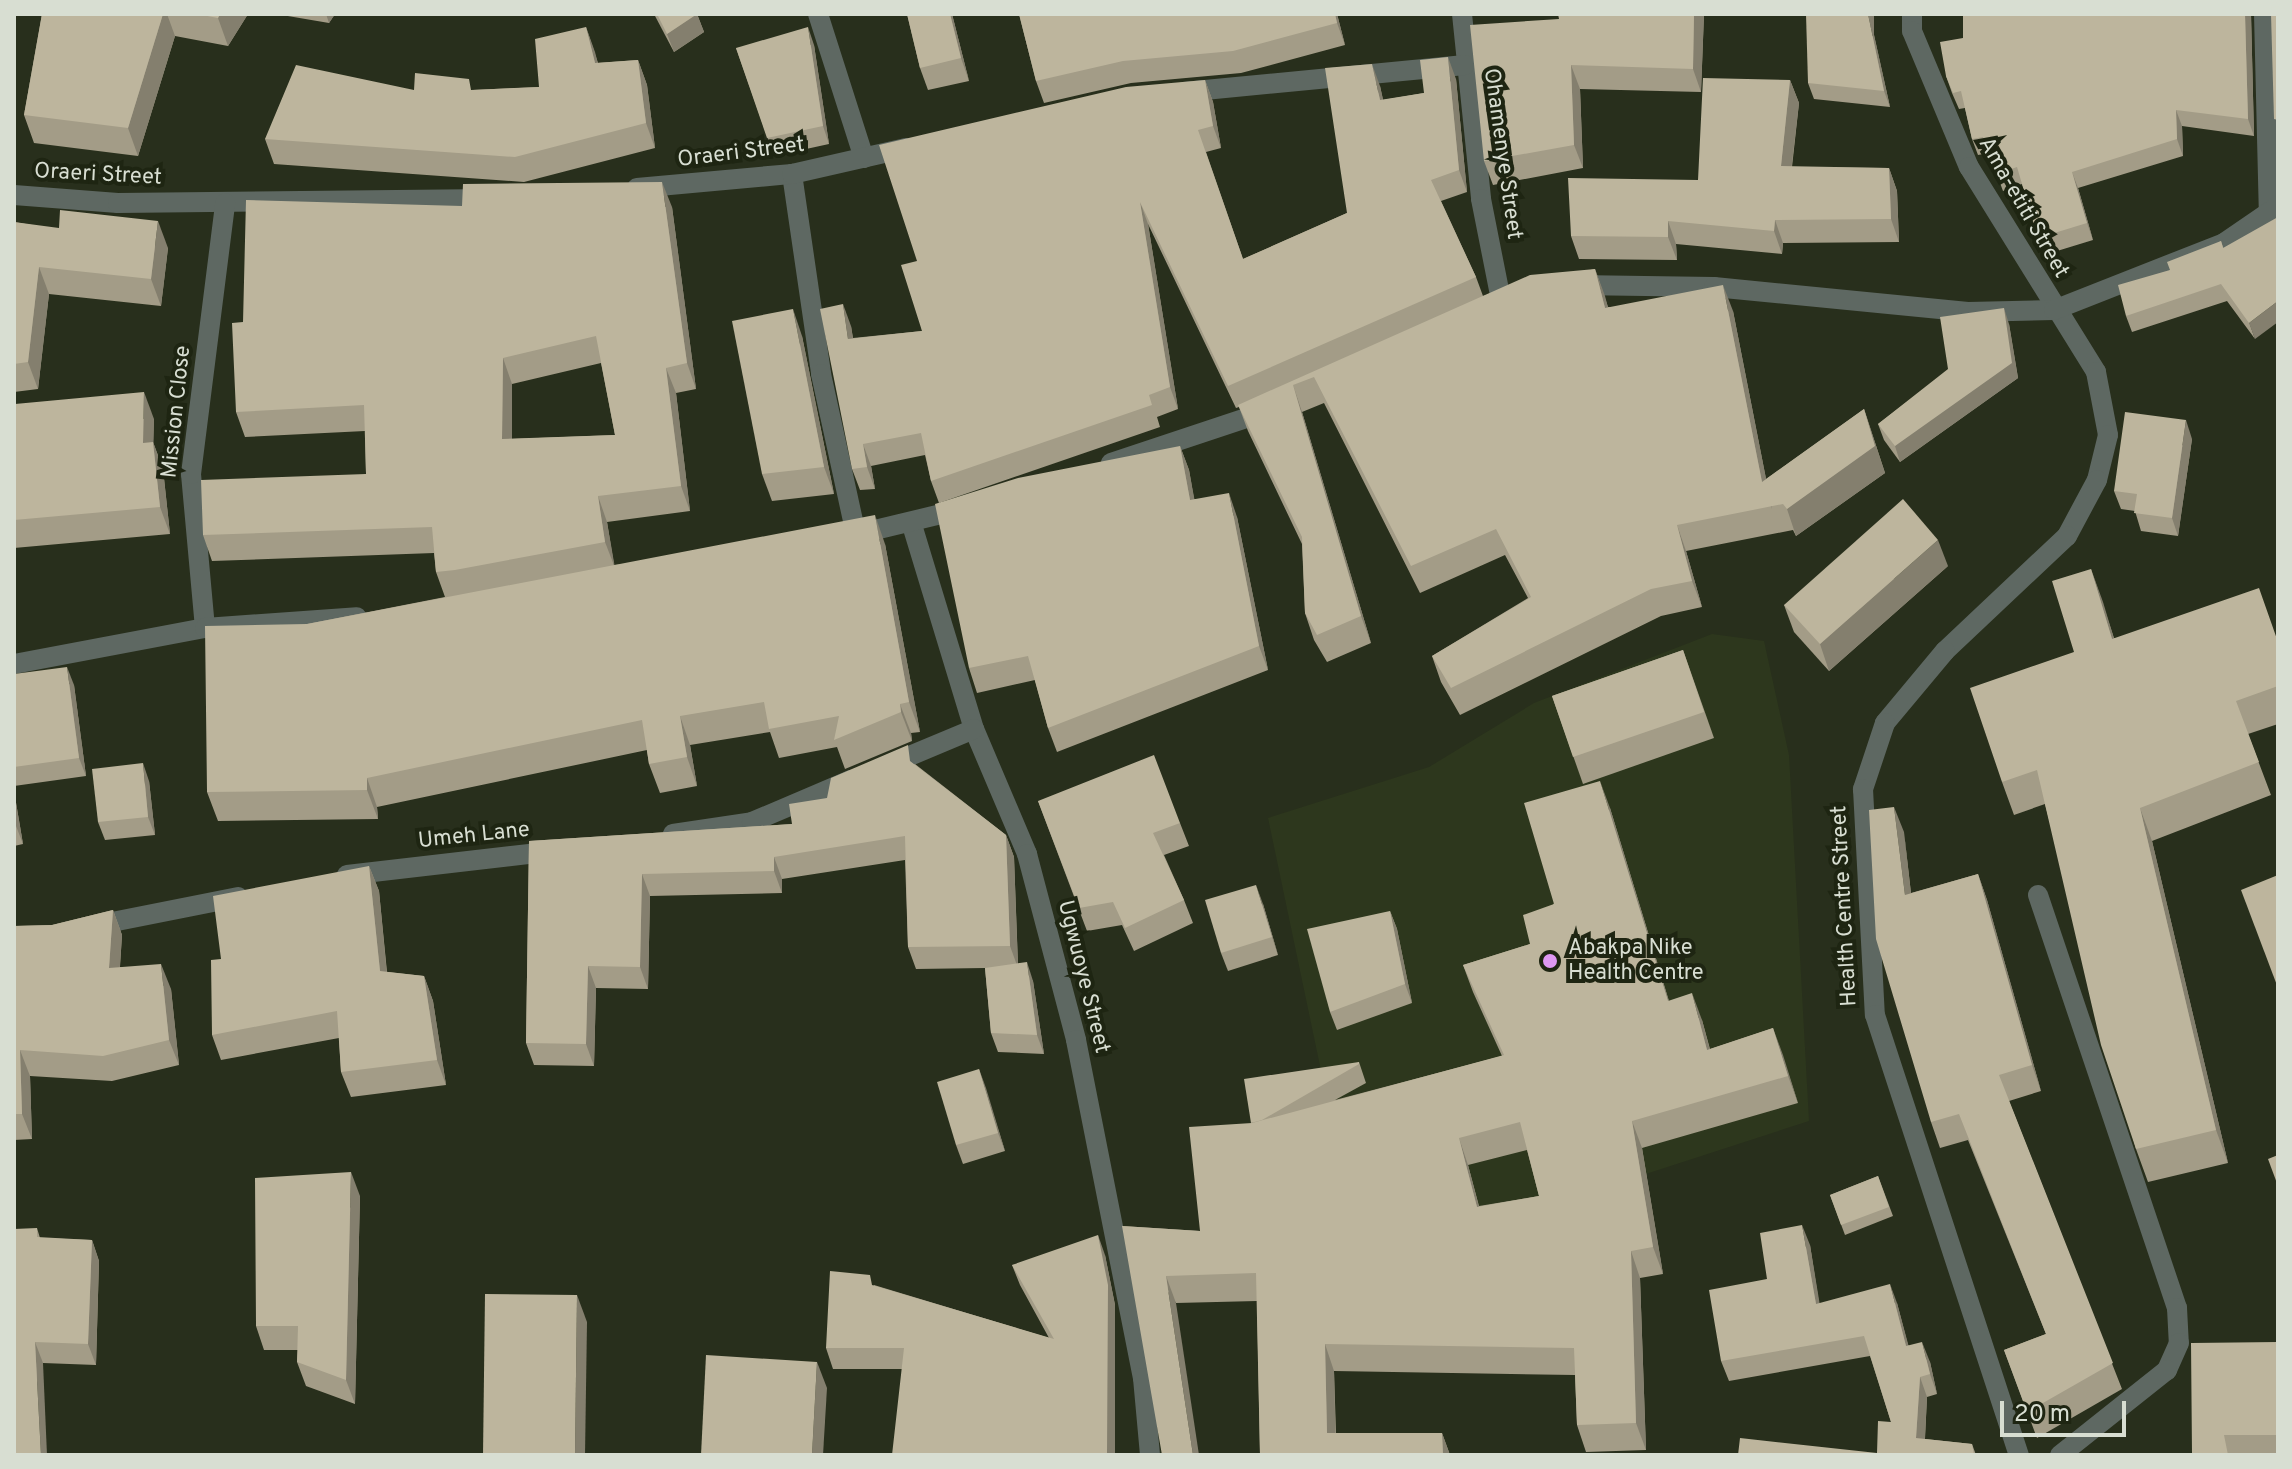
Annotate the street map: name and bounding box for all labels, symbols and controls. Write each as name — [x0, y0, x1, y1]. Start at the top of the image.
street label: Ohamenye Street — [1477, 67, 1527, 241]
street label: Oraeri Street — [676, 132, 806, 174]
street label: Ama-etiti Street — [1972, 133, 2074, 283]
street label: Oraeri Street — [33, 158, 163, 192]
street label: Mission Close — [157, 344, 197, 480]
street label: Health Centre Street — [1827, 805, 1863, 1007]
street label: Umeh Lane — [417, 817, 531, 855]
street label: Ugwuoye Street — [1051, 898, 1115, 1056]
place label: Abakpa Nike Health Centre — [1568, 935, 1704, 986]
marker: Abakpa Nike Health Centre — [1539, 950, 1561, 972]
scale bar — [2004, 1385, 2130, 1435]
text: 20 m — [2014, 1400, 2070, 1430]

